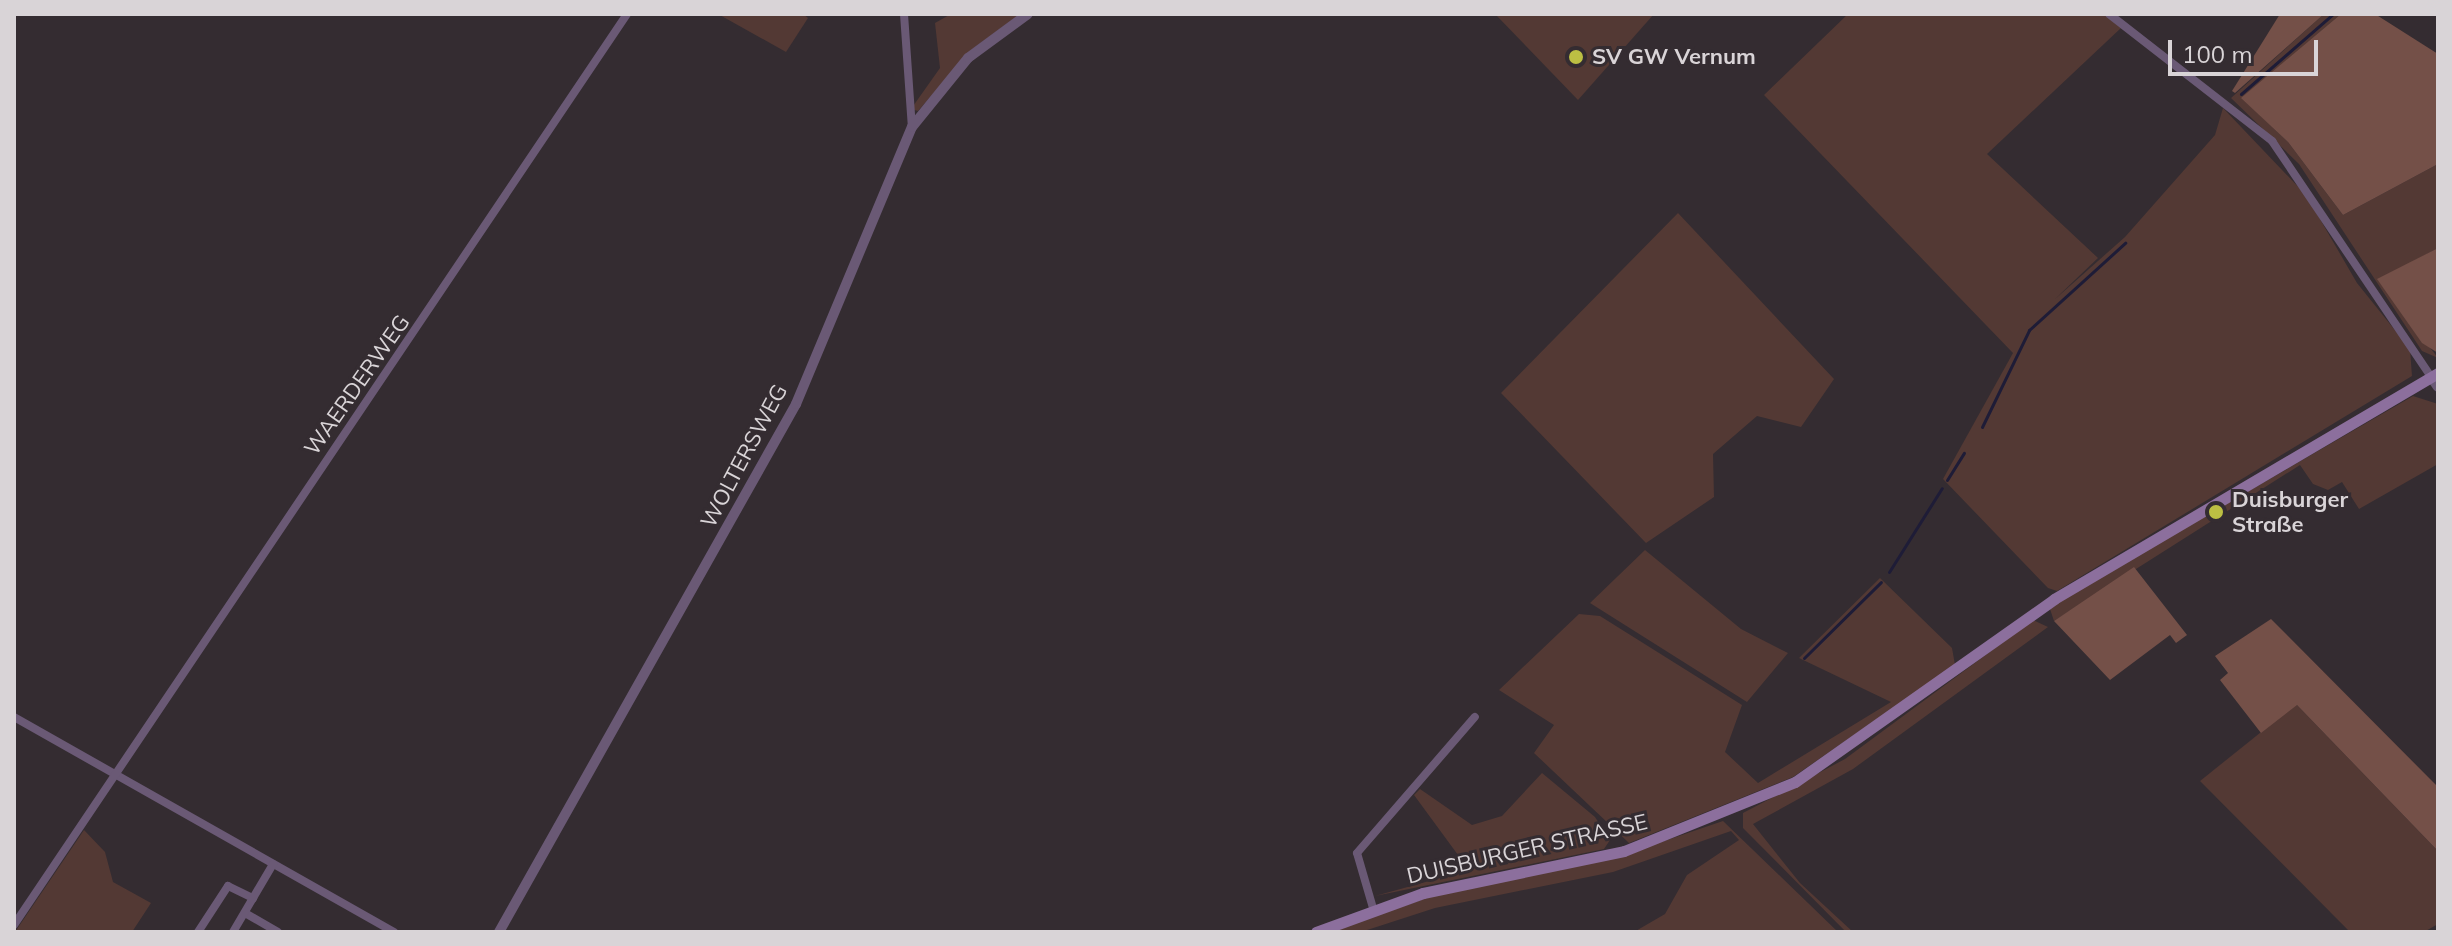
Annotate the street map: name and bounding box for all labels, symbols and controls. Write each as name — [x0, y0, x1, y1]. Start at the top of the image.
scale bar — [2172, 24, 2322, 74]
text: 100 m — [2182, 39, 2253, 69]
place label: SV GW Vernum — [1592, 44, 1756, 70]
marker: SV GW Vernum — [1567, 48, 1585, 66]
street label: WAERDERWEG — [299, 310, 415, 460]
street label: WOLTERSWEG — [695, 380, 793, 532]
place label: Duisburger Straße — [2232, 486, 2348, 538]
marker: Duisburger Straße — [2207, 503, 2225, 521]
street label: DUISBURGER STRASSE — [1404, 808, 1650, 890]

